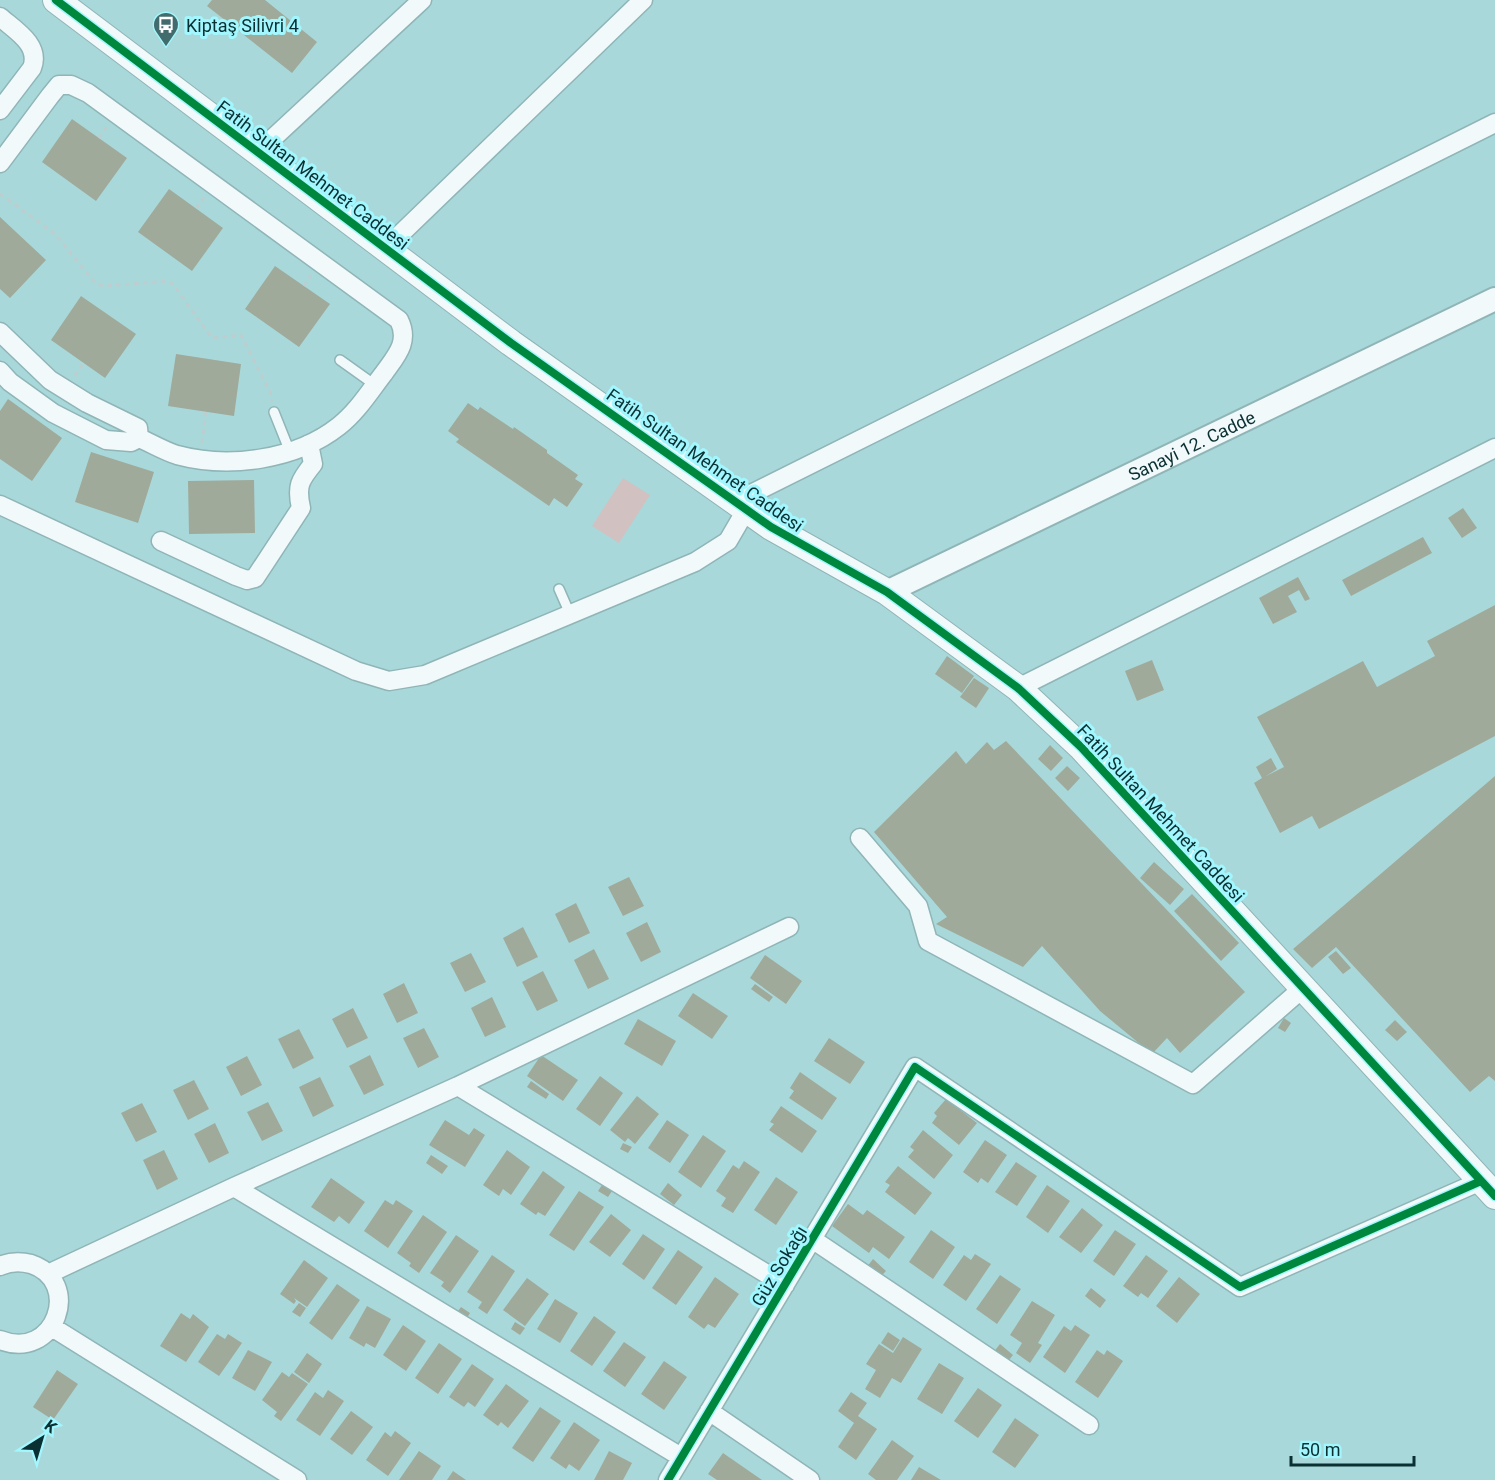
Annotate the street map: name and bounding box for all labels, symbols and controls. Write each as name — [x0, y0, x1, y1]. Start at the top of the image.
bus stop icon: Kiptaş Silivri 4 — [151, 10, 181, 48]
place label: Kiptaş Silivri 4 — [186, 15, 299, 36]
street label: Fatih Sultan Mehmet Caddesi — [213, 96, 413, 254]
street label: Fatih Sultan Mehmet Caddesi — [603, 384, 807, 536]
street label: Sanayi 12. Cadde — [1125, 406, 1258, 485]
street label: Fatih Sultan Mehmet Caddesi — [1073, 720, 1249, 906]
street label: Güz Sokağı — [747, 1222, 811, 1310]
north arrow — [12, 1408, 72, 1468]
text: K — [41, 1416, 61, 1438]
scale bar — [1291, 1429, 1414, 1467]
text: 50 m — [1300, 1439, 1340, 1460]

